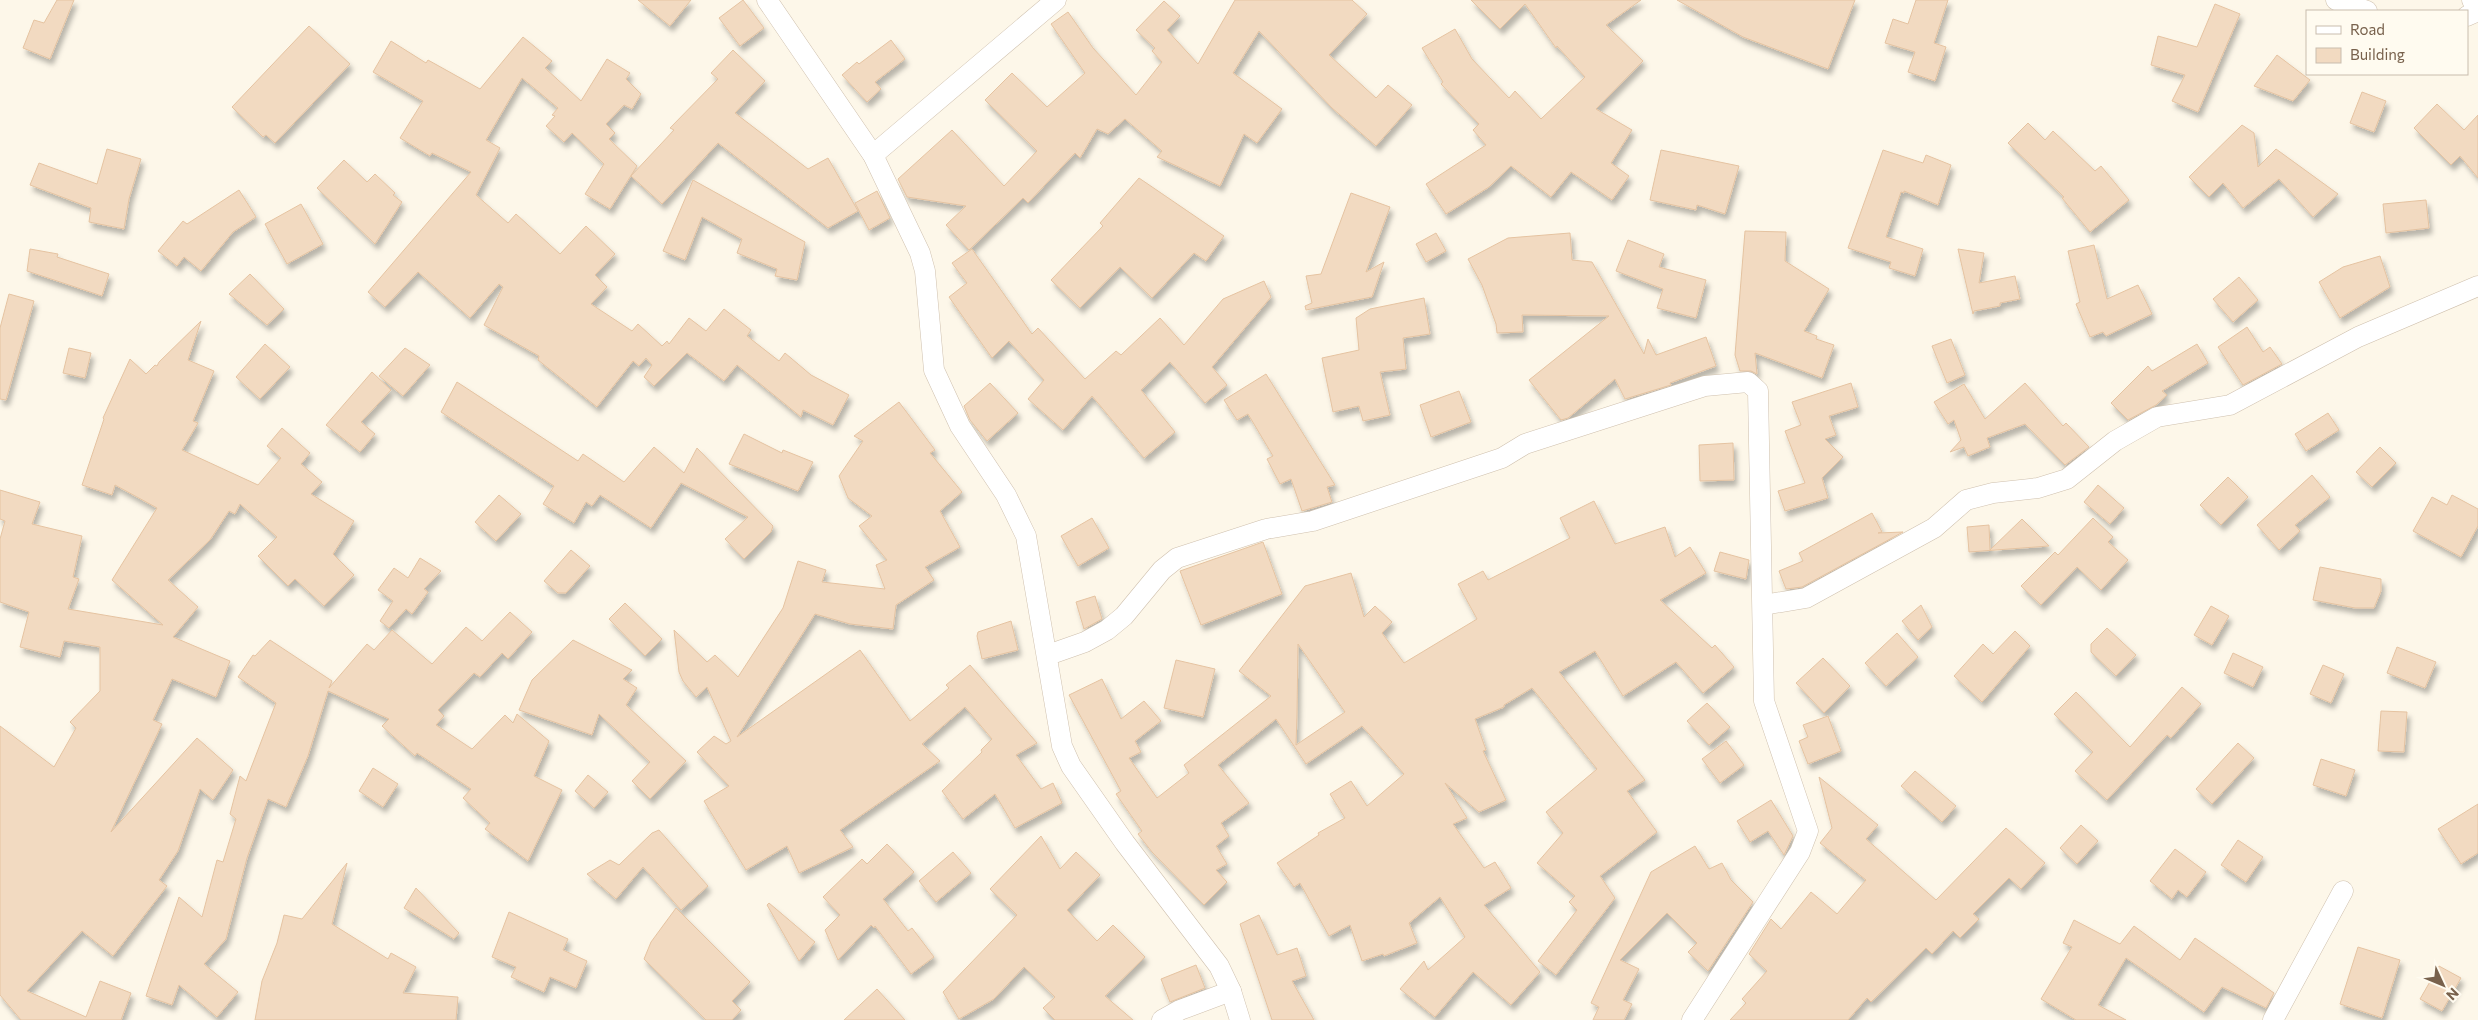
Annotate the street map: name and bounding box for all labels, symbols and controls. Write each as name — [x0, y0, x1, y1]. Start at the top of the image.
legend — [2306, 10, 2468, 75]
text: Road — [2350, 20, 2385, 38]
text: Building — [2350, 45, 2405, 63]
north arrow — [2418, 960, 2468, 1010]
text: N — [2443, 985, 2462, 1004]

